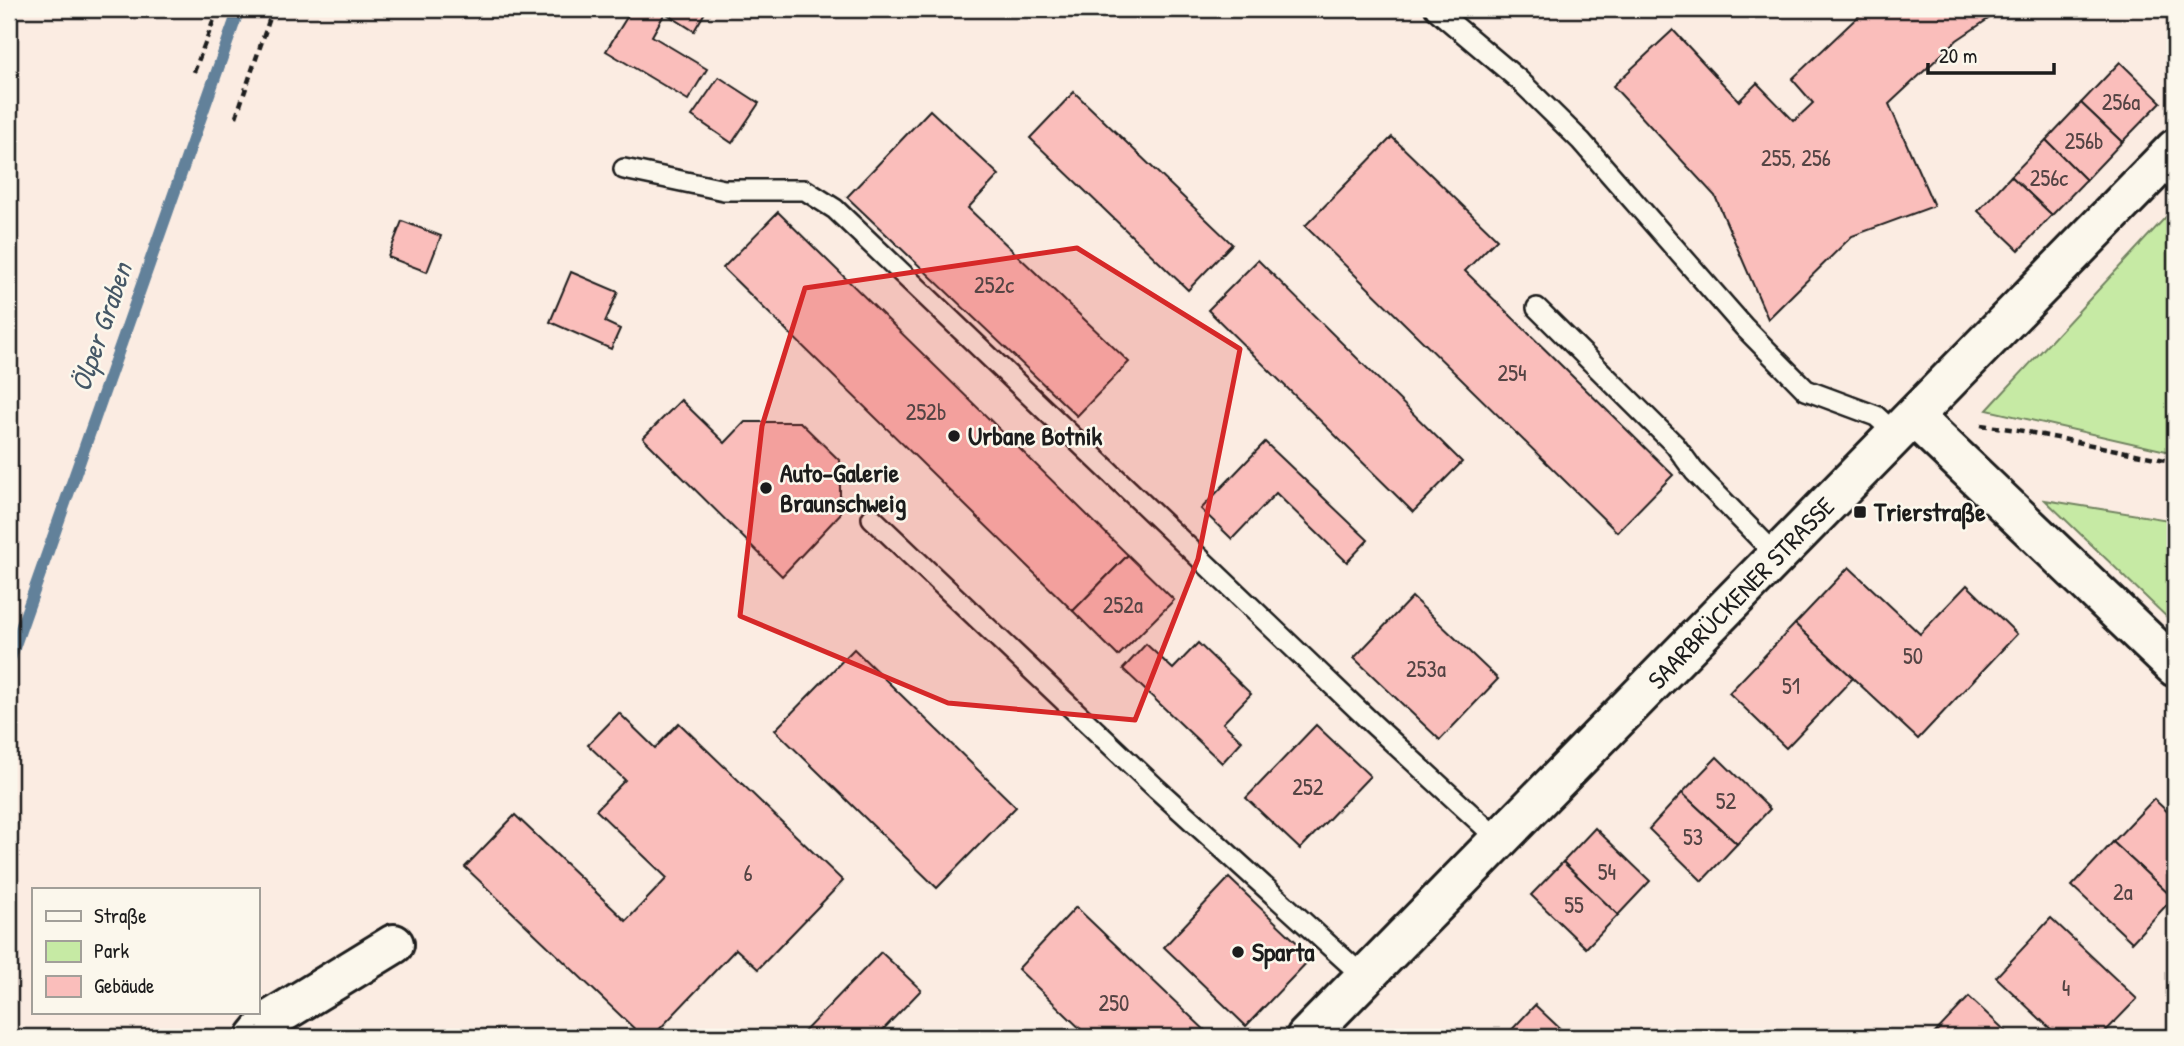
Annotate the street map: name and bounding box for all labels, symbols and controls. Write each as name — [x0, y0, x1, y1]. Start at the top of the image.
scale bar — [1928, 32, 2054, 76]
text: 20 m — [1939, 41, 1977, 70]
house number: 256a — [2102, 86, 2140, 117]
house number: 256b — [2064, 125, 2104, 156]
house number: 255, 256 — [1761, 142, 1831, 173]
house number: 256c — [2030, 162, 2068, 193]
water label: Ölper Graben — [61, 255, 142, 396]
house number: 252c — [974, 269, 1014, 300]
house number: 254 — [1497, 357, 1527, 388]
house number: 252b — [906, 396, 946, 427]
place label: Urbane Botnik — [968, 418, 1102, 453]
marker: Urbane Botnik — [946, 428, 962, 444]
place label: Auto-Galerie Braunschweig — [780, 455, 907, 521]
marker: Auto-Galerie Braunschweig — [758, 480, 774, 496]
street label: SAARBRÜCKENER STRASSE — [1640, 488, 1842, 696]
place label: Trierstraße — [1873, 494, 1986, 530]
marker: Trierstraße — [1852, 504, 1868, 520]
house number: 252a — [1103, 589, 1143, 620]
house number: 50 — [1903, 640, 1923, 671]
house number: 253a — [1406, 653, 1446, 684]
house number: 51 — [1782, 670, 1800, 701]
house number: 252 — [1292, 771, 1324, 802]
house number: 52 — [1716, 785, 1736, 816]
house number: 53 — [1683, 821, 1703, 852]
house number: 54 — [1598, 856, 1616, 887]
house number: 6 — [743, 857, 753, 888]
house number: 2a — [2113, 876, 2133, 907]
legend — [32, 888, 259, 1014]
house number: 55 — [1564, 889, 1584, 920]
text: Straße — [94, 901, 147, 930]
place label: Sparta — [1252, 934, 1315, 970]
text: Park — [94, 936, 129, 965]
marker: Sparta — [1230, 944, 1246, 960]
text: Gebäude — [94, 971, 154, 1000]
house number: 4 — [2062, 972, 2070, 1003]
house number: 250 — [1099, 987, 1129, 1018]

